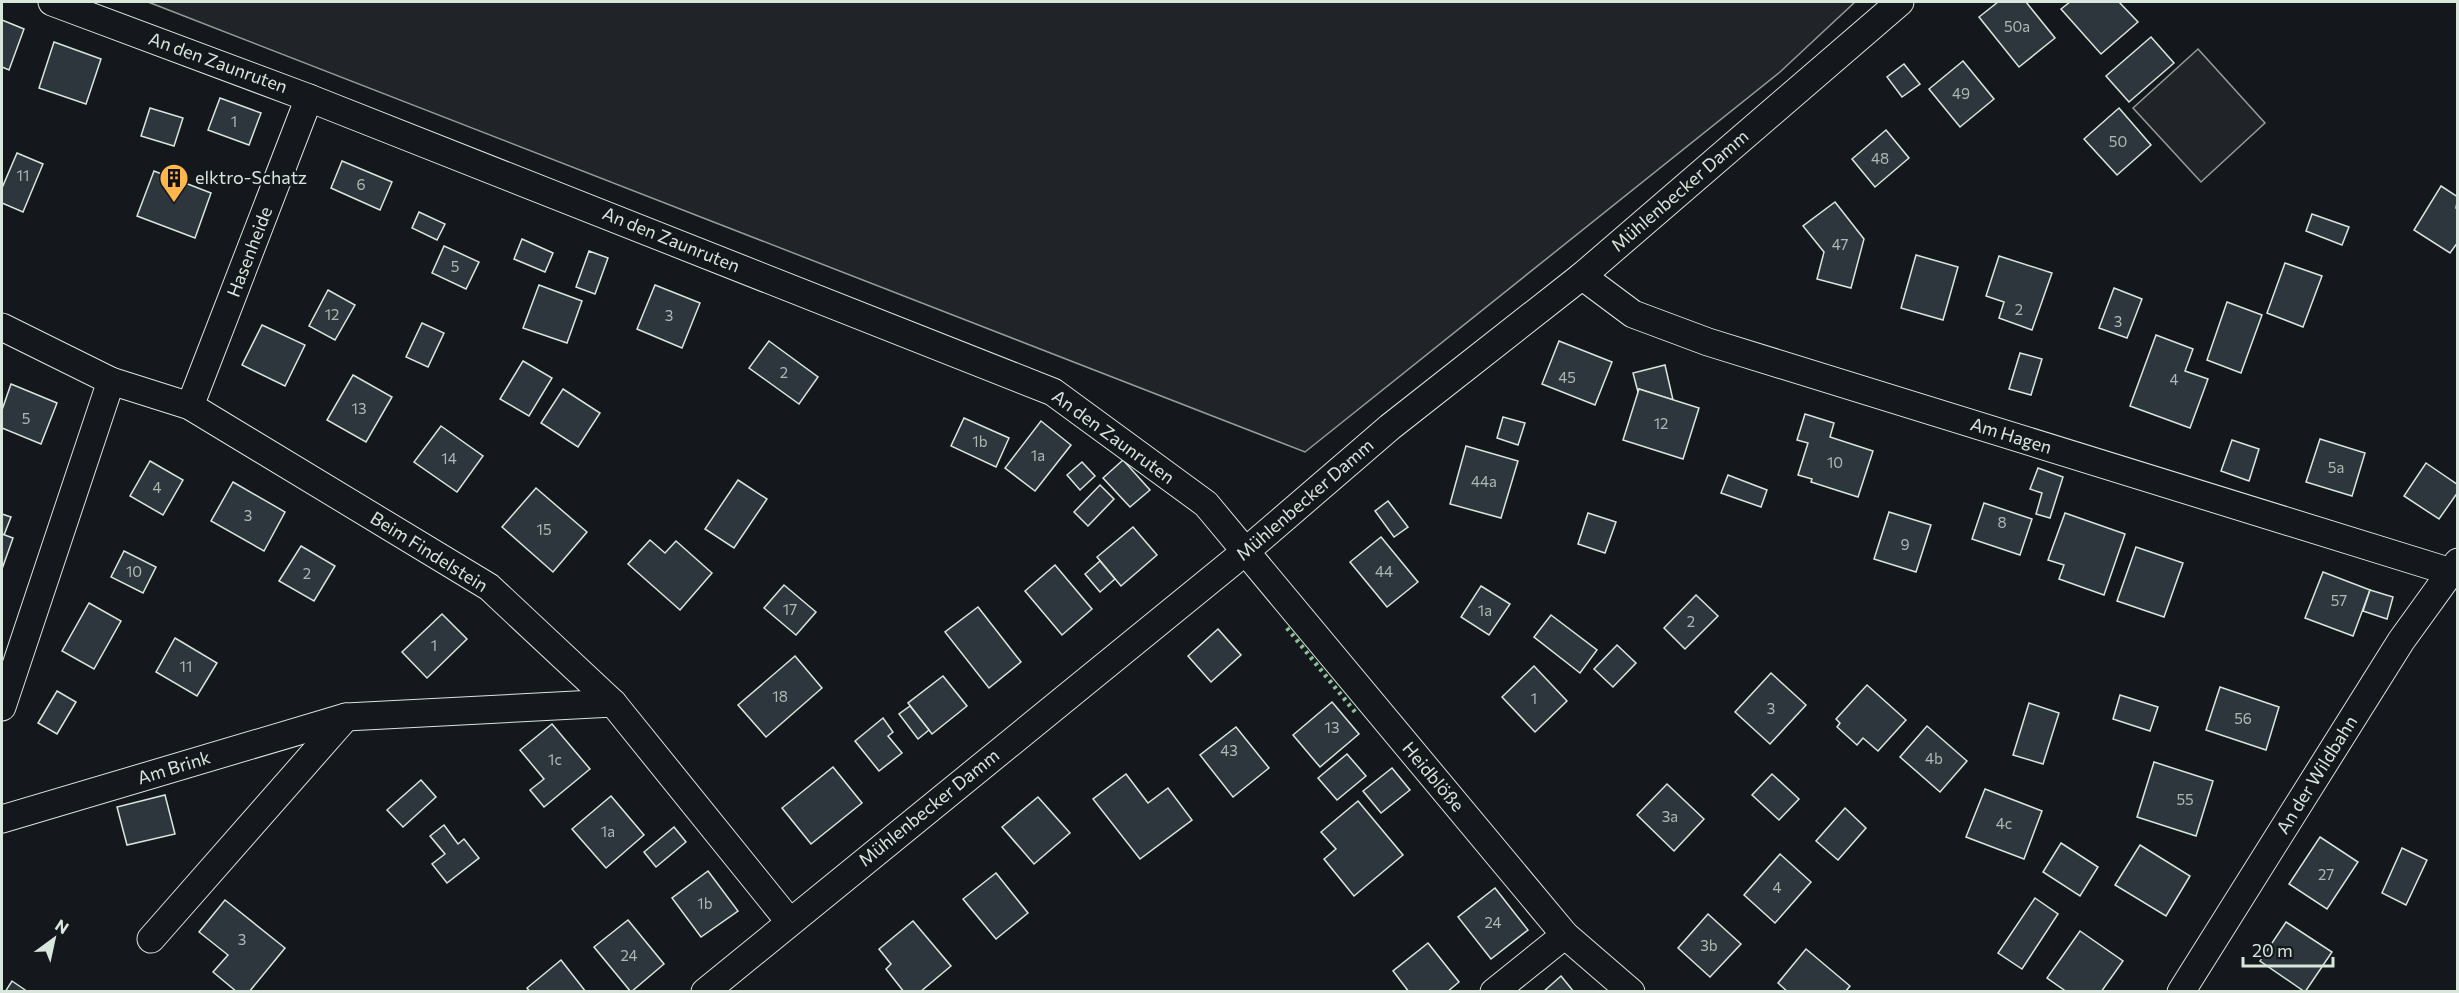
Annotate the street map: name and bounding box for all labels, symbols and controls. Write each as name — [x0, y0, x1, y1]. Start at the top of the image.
house number: 50a — [2004, 17, 2030, 35]
street label: An den Zaunruten — [146, 27, 291, 97]
house number: 49 — [1952, 84, 1970, 102]
house number: 1 — [231, 112, 237, 130]
street label: Mühlenbecker Damm — [1606, 125, 1752, 256]
house number: 50 — [2109, 132, 2127, 150]
house number: 48 — [1871, 149, 1889, 167]
building icon: elktro-Schatz — [158, 162, 190, 204]
house number: 11 — [17, 166, 29, 184]
place label: elktro-Schatz — [195, 166, 307, 188]
house number: 6 — [356, 175, 366, 193]
street label: An den Zaunruten — [600, 202, 743, 277]
street label: Hasenheide — [222, 203, 276, 300]
house number: 47 — [1832, 235, 1848, 253]
house number: 5 — [451, 257, 459, 275]
house number: 2 — [2015, 300, 2023, 318]
house number: 12 — [325, 305, 339, 323]
house number: 3 — [665, 306, 673, 324]
house number: 3 — [2114, 312, 2122, 330]
house number: 2 — [780, 363, 788, 381]
house number: 45 — [1558, 368, 1576, 386]
house number: 4 — [2170, 370, 2179, 388]
street label: An den Zaunruten — [1048, 384, 1179, 488]
house number: 13 — [352, 399, 366, 417]
house number: 5 — [22, 409, 30, 427]
street label: Am Hagen — [1968, 412, 2055, 458]
house number: 12 — [1654, 414, 1668, 432]
house number: 1b — [972, 432, 988, 450]
street label: Mühlenbecker Damm — [1231, 434, 1377, 565]
house number: 1a — [1031, 446, 1045, 464]
house number: 14 — [441, 449, 457, 467]
house number: 10 — [1827, 453, 1843, 471]
house number: 5a — [2328, 458, 2344, 476]
house number: 44a — [1471, 472, 1497, 490]
house number: 4 — [153, 478, 162, 496]
house number: 3 — [244, 506, 252, 524]
street label: Beim Findelstein — [367, 506, 492, 596]
house number: 8 — [1997, 513, 2007, 531]
house number: 15 — [536, 520, 552, 538]
house number: 9 — [1900, 535, 1910, 553]
house number: 10 — [126, 562, 142, 580]
house number: 44 — [1375, 562, 1393, 580]
house number: 2 — [303, 564, 311, 582]
house number: 57 — [2331, 591, 2347, 609]
house number: 17 — [783, 600, 797, 618]
house number: 1a — [1478, 601, 1492, 619]
house number: 2 — [1687, 612, 1695, 630]
house number: 1 — [431, 636, 437, 654]
house number: 11 — [180, 657, 192, 675]
house number: 18 — [772, 687, 788, 705]
house number: 1 — [1531, 689, 1537, 707]
house number: 3 — [1767, 699, 1775, 717]
house number: 56 — [2234, 709, 2252, 727]
street label: An der Wildbahn — [2271, 711, 2361, 838]
house number: 13 — [1325, 718, 1339, 736]
street label: Heidblöße — [1398, 737, 1469, 816]
house number: 43 — [1220, 741, 1238, 759]
street label: Mühlenbecker Damm — [854, 744, 1003, 871]
street label: Am Brink — [135, 745, 213, 789]
house number: 4b — [1925, 749, 1943, 767]
house number: 1c — [548, 750, 562, 768]
house number: 55 — [2176, 790, 2194, 808]
house number: 3a — [1662, 807, 1678, 825]
house number: 4c — [1996, 814, 2012, 832]
house number: 1a — [601, 822, 615, 840]
house number: 27 — [2318, 865, 2334, 883]
house number: 4 — [1773, 878, 1782, 896]
house number: 1b — [697, 894, 713, 912]
north arrow — [24, 909, 84, 969]
house number: 24 — [1484, 913, 1502, 931]
text: N — [52, 915, 73, 937]
house number: 3 — [238, 930, 246, 948]
scale bar — [2243, 930, 2333, 968]
house number: 3b — [1700, 936, 1718, 954]
text: 20 m — [2252, 939, 2293, 961]
house number: 24 — [620, 946, 638, 964]

